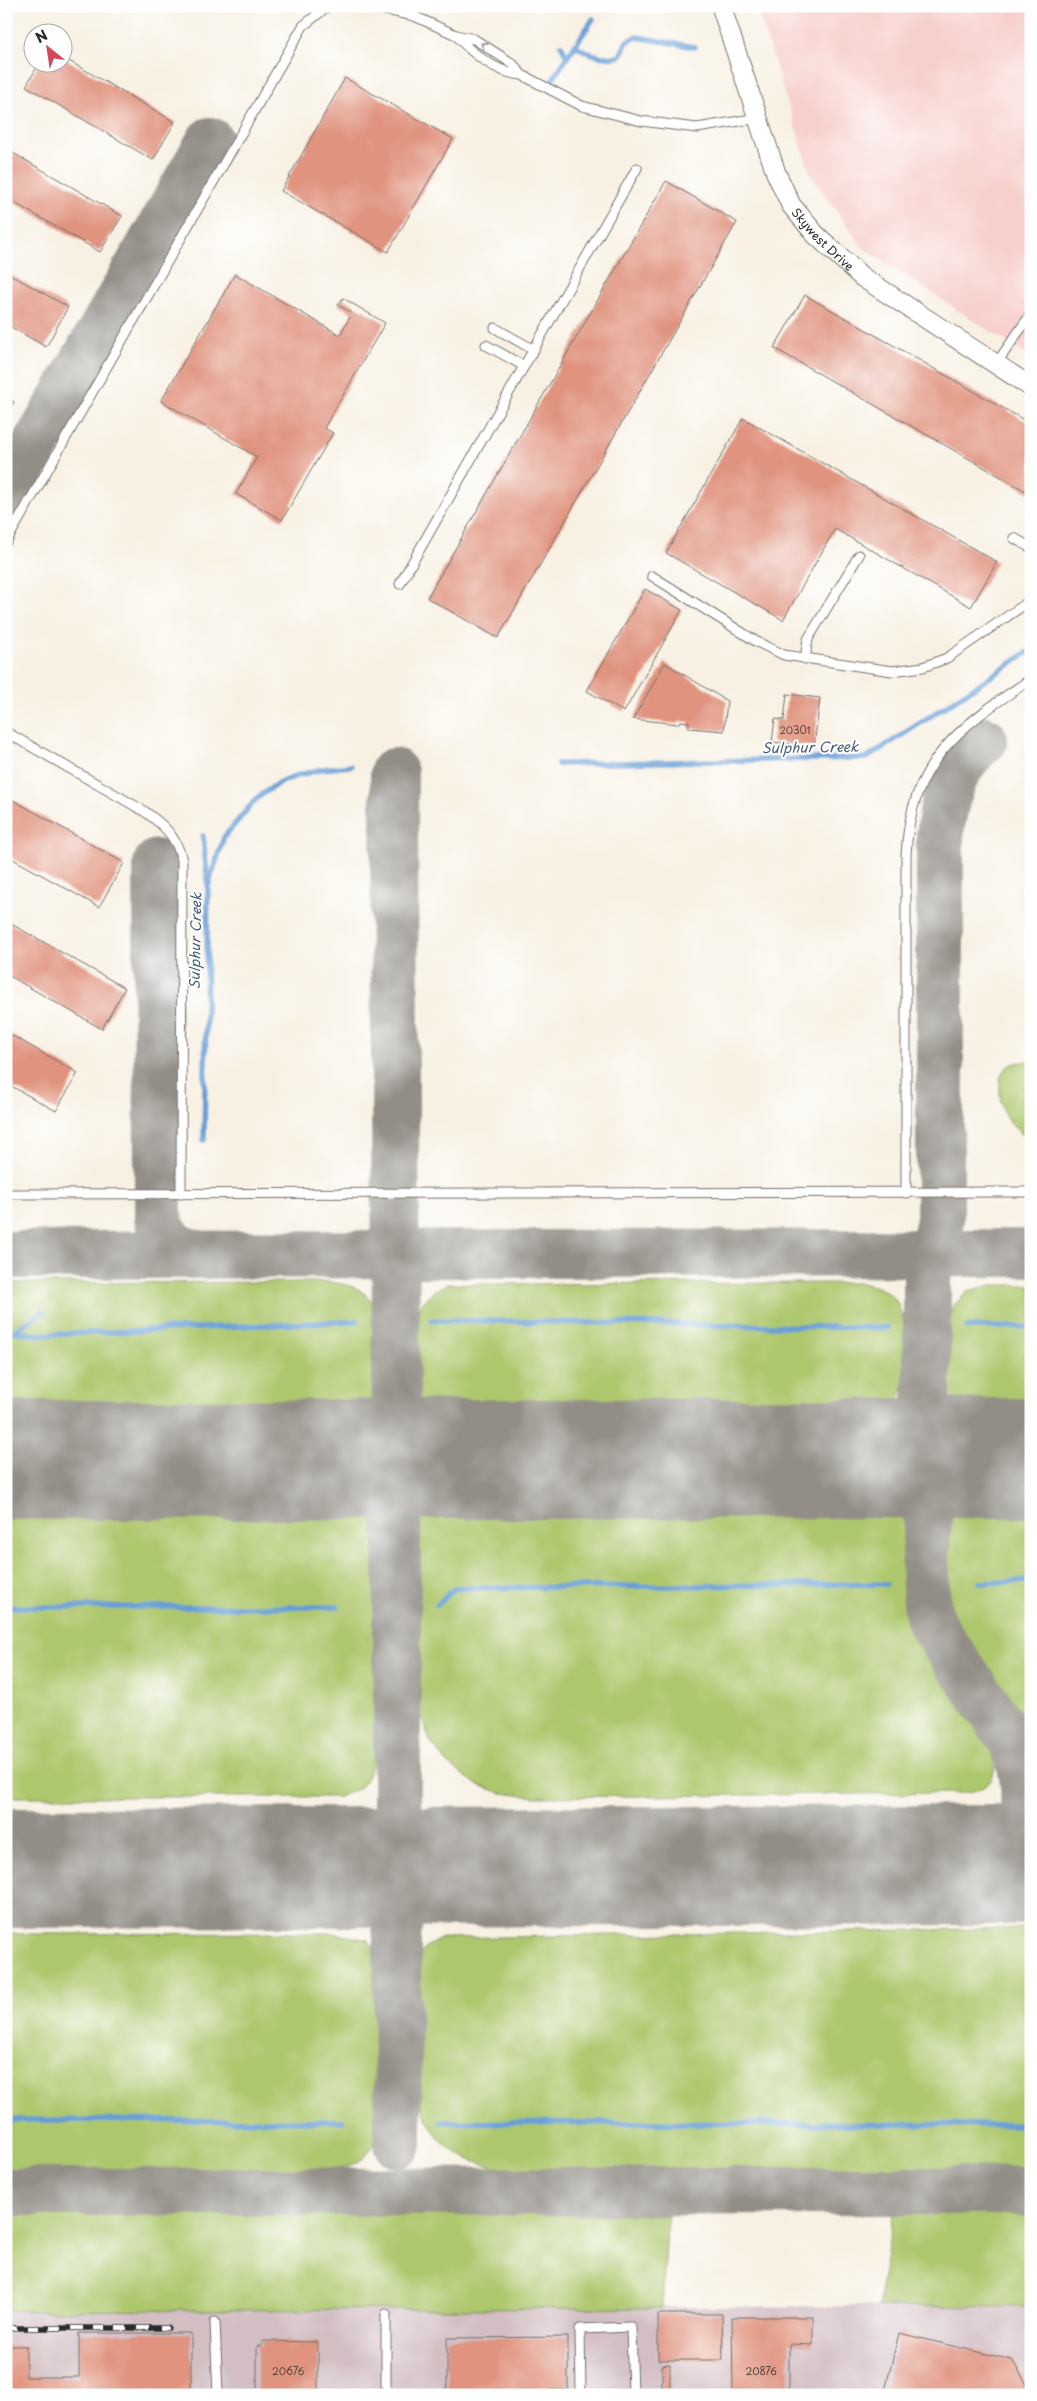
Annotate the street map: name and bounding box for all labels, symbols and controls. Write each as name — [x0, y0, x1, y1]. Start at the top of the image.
north arrow — [22, 22, 72, 72]
text: N — [31, 24, 51, 48]
one-way arrow — [480, 42, 489, 52]
street label: Skywest Drive — [788, 204, 858, 275]
house number: 20301 — [779, 722, 811, 737]
water label: Sulphur Creek — [761, 736, 860, 758]
water label: Sulphur Creek — [184, 891, 206, 990]
house number: 20676 — [272, 2363, 304, 2378]
house number: 20876 — [745, 2363, 777, 2378]

